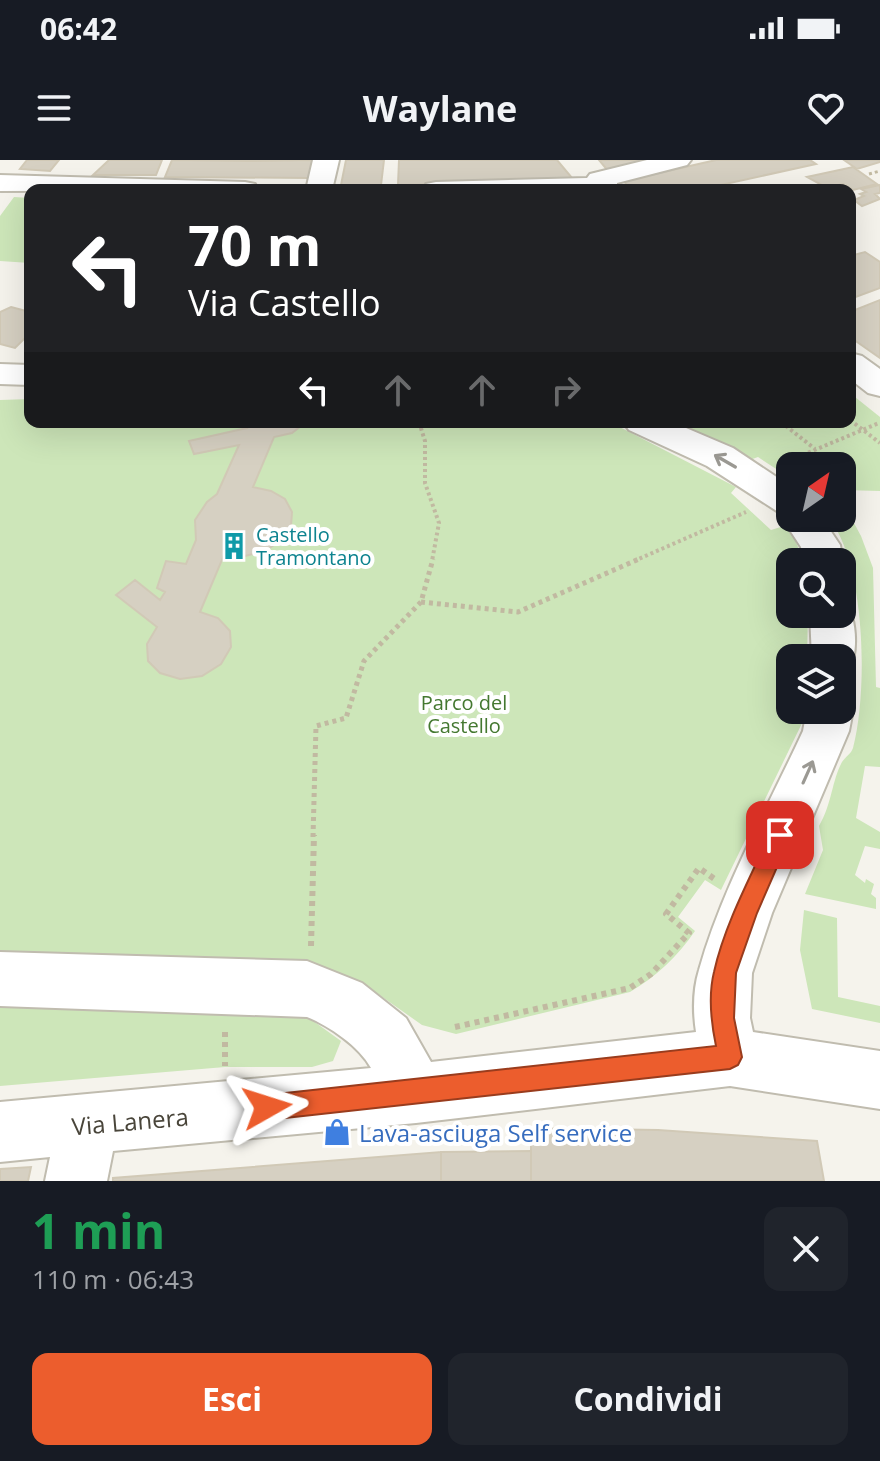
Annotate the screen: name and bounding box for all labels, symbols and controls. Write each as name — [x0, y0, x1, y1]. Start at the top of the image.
text: 06:42 — [40, 8, 117, 49]
text: Waylane — [363, 84, 517, 133]
icon: menu — [32, 86, 76, 130]
icon: heart — [804, 86, 848, 130]
text: 70 m — [188, 206, 322, 282]
icon: left — [56, 216, 160, 320]
text: Via Castello — [188, 278, 381, 327]
icon: left — [292, 368, 336, 412]
icon: ahead — [376, 368, 420, 412]
icon: ahead — [460, 368, 504, 412]
icon: right — [544, 368, 588, 412]
north arrow — [776, 452, 856, 532]
map controls — [776, 452, 856, 724]
one-way arrow — [714, 453, 737, 469]
place label: Castello Tramontano — [256, 521, 372, 571]
building icon: Castello Tramontano — [219, 531, 249, 561]
button: search — [776, 548, 856, 628]
button: layers — [776, 644, 856, 724]
park label: Parco del Castello — [421, 689, 507, 739]
one-way arrow — [801, 760, 816, 785]
pin — [746, 801, 814, 869]
icon: arrive — [758, 813, 802, 857]
position arrow — [225, 1065, 309, 1149]
street label: Via Lanera — [70, 1099, 190, 1143]
place label: Lava-asciuga Self service — [359, 1116, 632, 1149]
shop icon: Lava-asciuga Self service — [322, 1117, 352, 1147]
text: 1 min — [32, 1198, 165, 1263]
button: close — [764, 1207, 848, 1291]
text: 110 m · 06:43 — [32, 1261, 194, 1297]
button: Esci — [32, 1353, 432, 1445]
button: Condividi — [448, 1353, 848, 1445]

